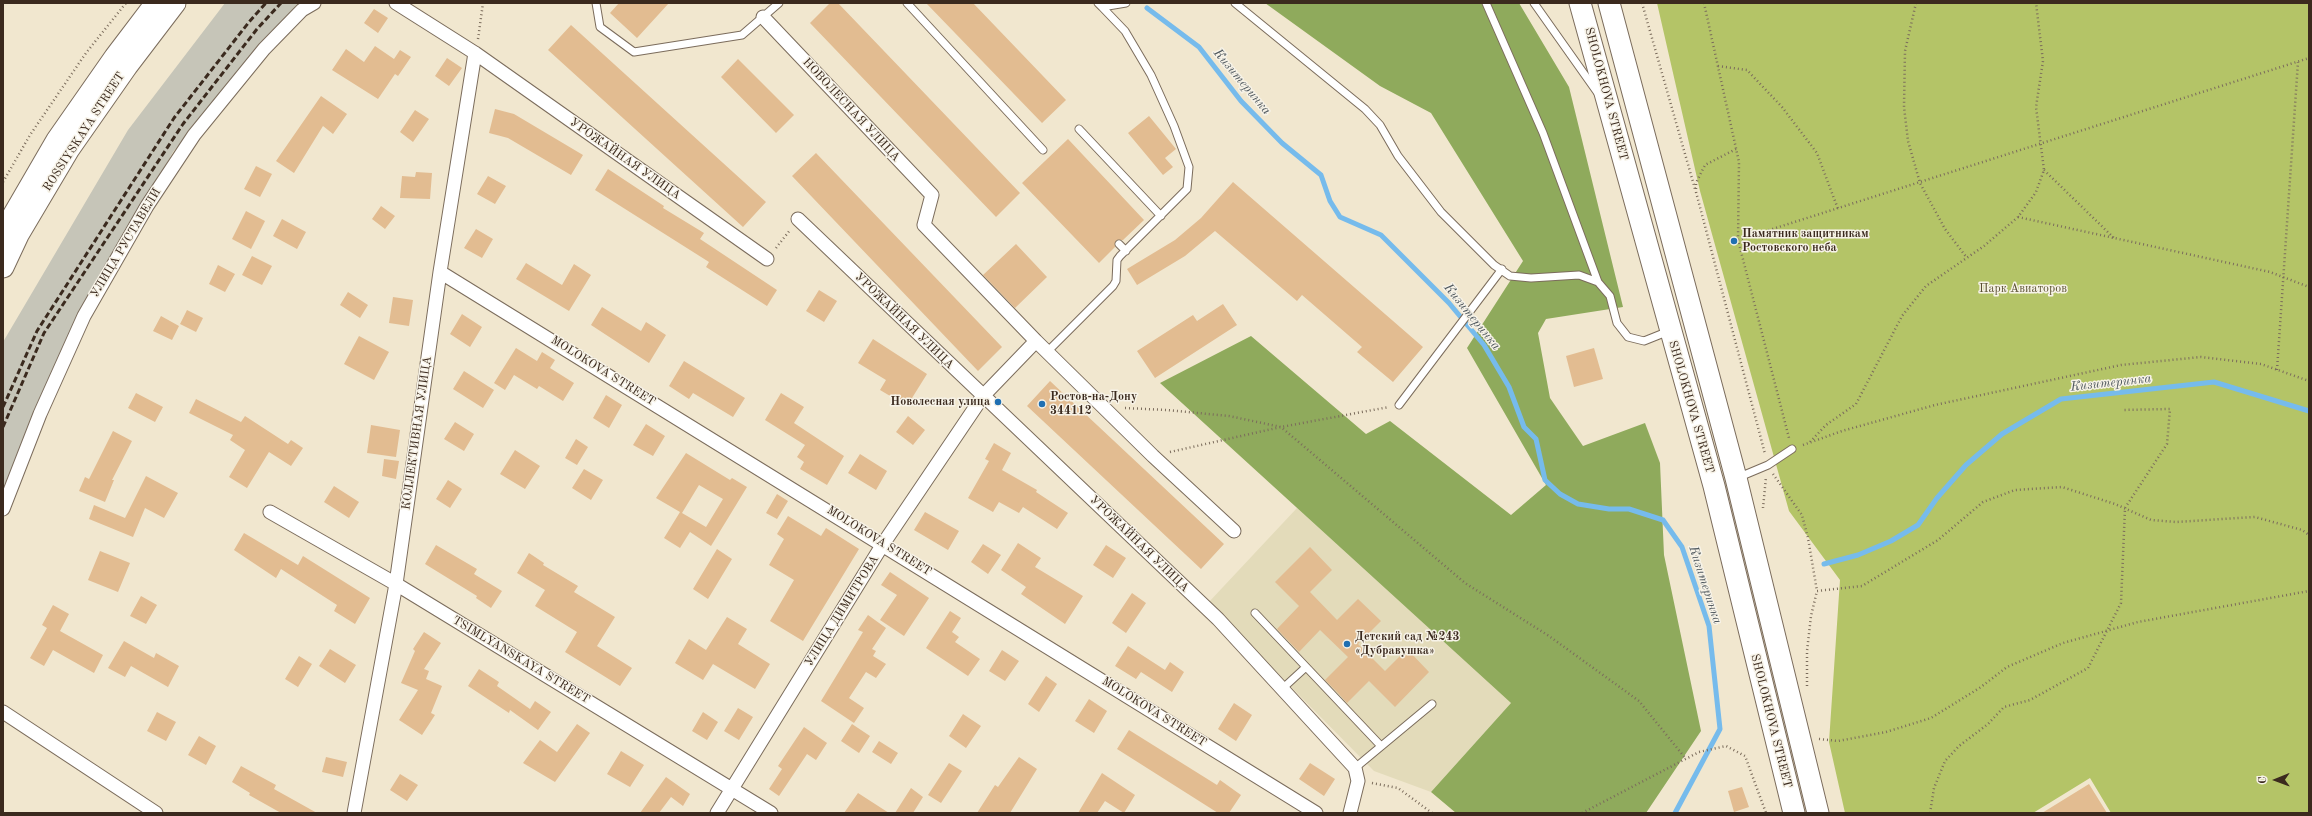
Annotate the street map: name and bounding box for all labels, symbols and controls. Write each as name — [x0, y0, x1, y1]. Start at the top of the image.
street label: SHOLOKHOVA STREET — [1581, 26, 1631, 162]
water label: Кизитеринка — [1210, 46, 1274, 118]
street label: НОВОЛЕСНАЯ УЛИЦА — [799, 55, 903, 165]
street label: ROSSIYSKAYA STREET — [40, 70, 128, 194]
street label: УРОЖАЙНАЯ УЛИЦА — [567, 115, 683, 203]
street label: УЛИЦА РУСТАВЕЛИ — [88, 186, 164, 300]
place label: Памятник защитникам Ростовского неба — [1742, 227, 1869, 255]
marker: Памятник защитникам Ростовского неба — [1729, 236, 1739, 246]
street label: УРОЖАЙНАЯ УЛИЦА — [851, 270, 957, 372]
water label: Кизитеринка — [1440, 281, 1504, 353]
park label: Парк Авиаторов — [1979, 282, 2067, 296]
street label: MOLOKOVA STREET — [548, 333, 658, 409]
street label: SHOLOKHOVA STREET — [1665, 339, 1717, 475]
street label: КОЛЛЕКТИВНАЯ УЛИЦА — [399, 355, 435, 511]
water label: Кизитеринка — [2070, 371, 2152, 395]
place label: Ростов-на-Дону 344112 — [1050, 390, 1137, 418]
place label: Новолесная улица — [890, 395, 990, 409]
marker: Новолесная улица — [993, 397, 1003, 407]
marker: Ростов-на-Дону 344112 — [1037, 399, 1047, 409]
street label: УРОЖАЙНАЯ УЛИЦА — [1086, 493, 1192, 595]
street label: MOLOKOVA STREET — [824, 503, 934, 579]
water label: Кизитеринка — [1685, 544, 1725, 626]
street label: УЛИЦА ДИМИТРОВА — [802, 553, 882, 669]
street label: TSIMLYANSKAYA STREET — [450, 613, 592, 707]
place label: Детский сад №243 «Дубравушка» — [1355, 630, 1459, 658]
marker: Детский сад №243 «Дубравушка» — [1342, 639, 1352, 649]
street label: SHOLOKHOVA STREET — [1747, 653, 1795, 789]
street label: MOLOKOVA STREET — [1099, 674, 1209, 750]
north arrow — [2256, 760, 2296, 800]
text: С — [2258, 776, 2269, 784]

